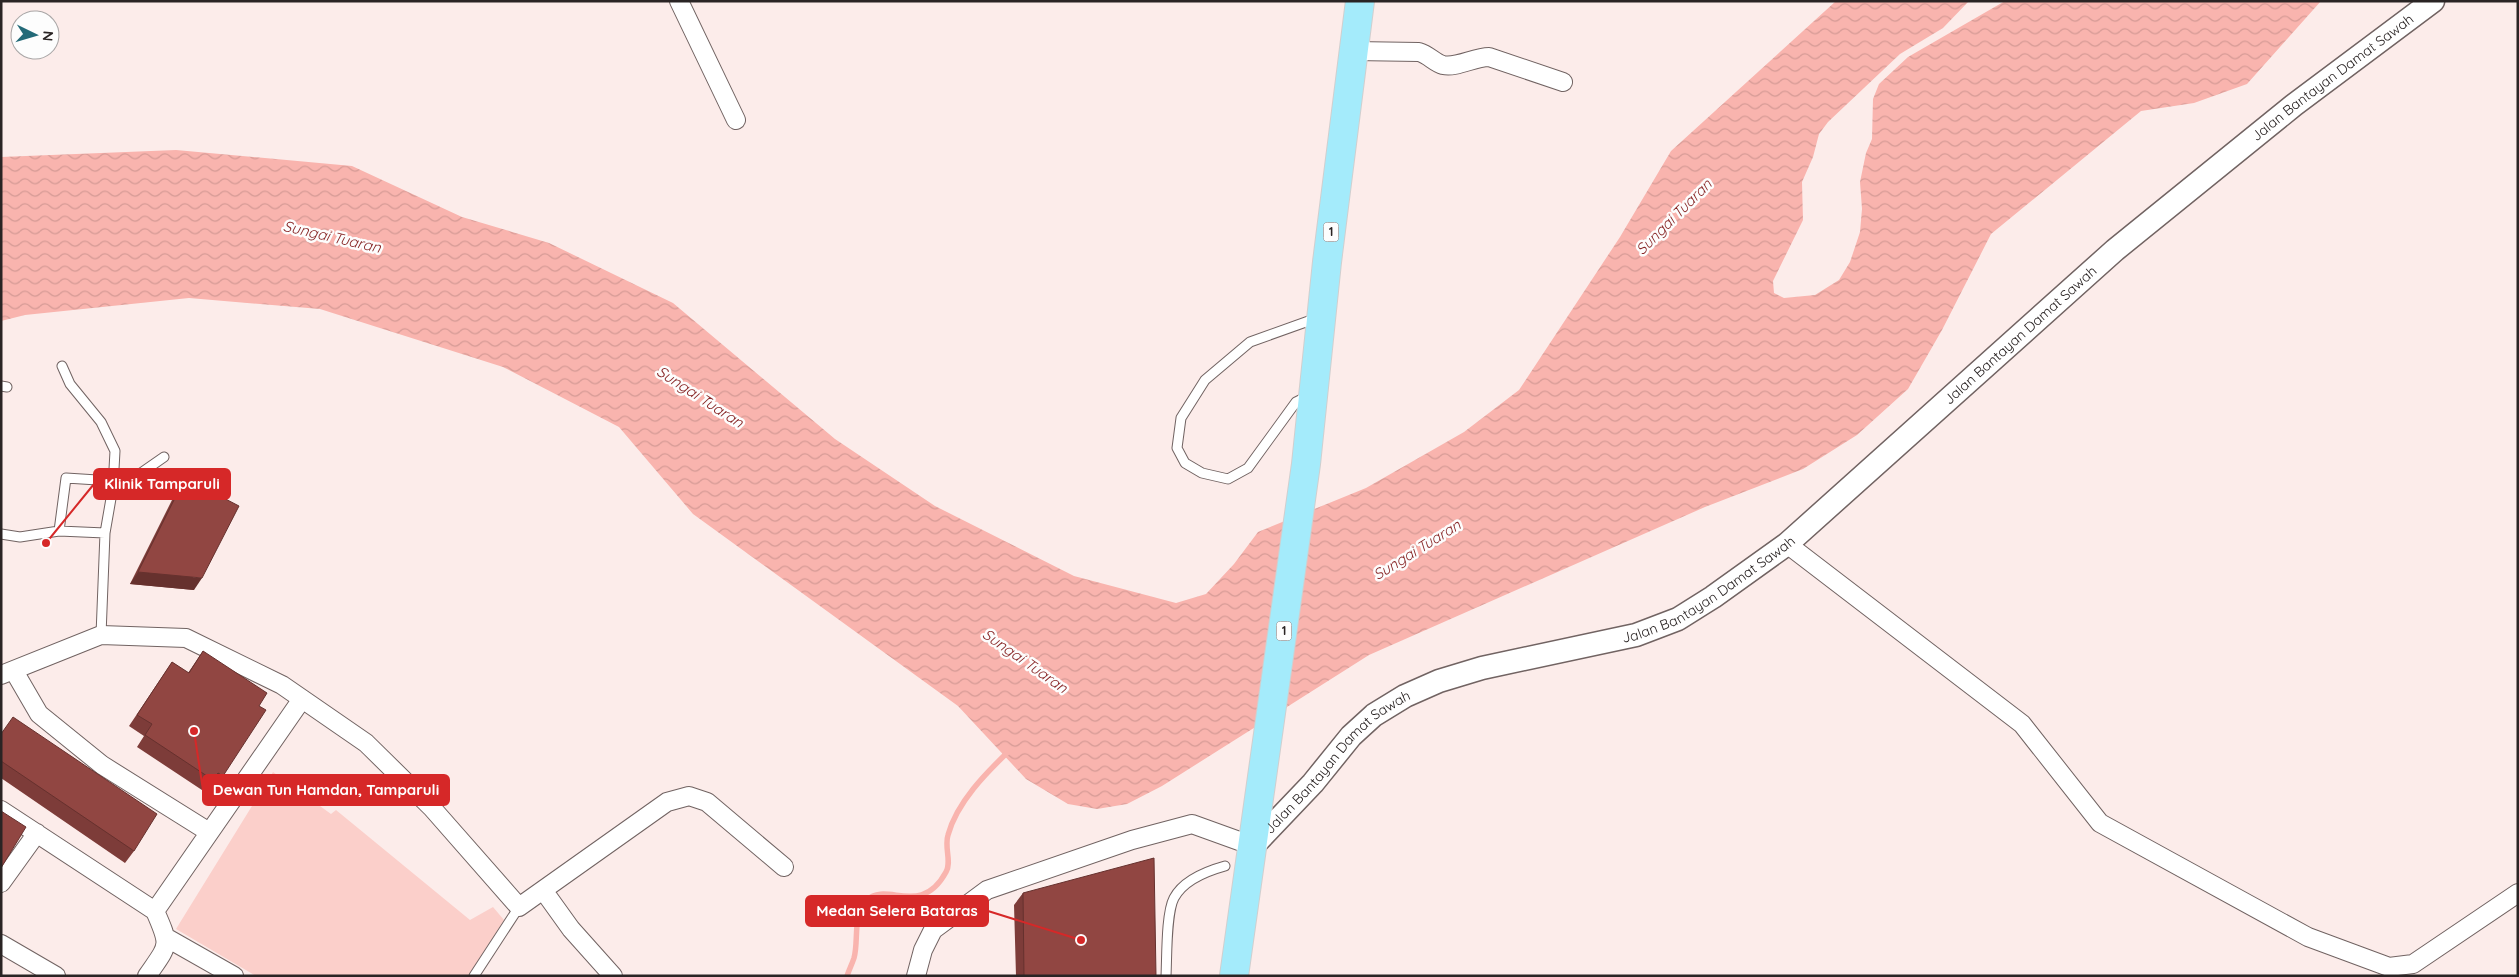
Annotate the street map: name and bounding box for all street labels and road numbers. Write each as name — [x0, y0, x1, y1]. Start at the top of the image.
street label: Jalan Bantayan Damat Sawah — [2248, 10, 2417, 145]
road number: 1 — [1324, 222, 1338, 242]
street label: Jalan Bantayan Damat Sawah — [1940, 262, 2100, 408]
street label: Jalan Bantayan Damat Sawah — [1620, 532, 1799, 647]
road number: 1 — [1276, 622, 1292, 640]
street label: Jalan Bantayan Damat Sawah — [1261, 686, 1413, 837]

